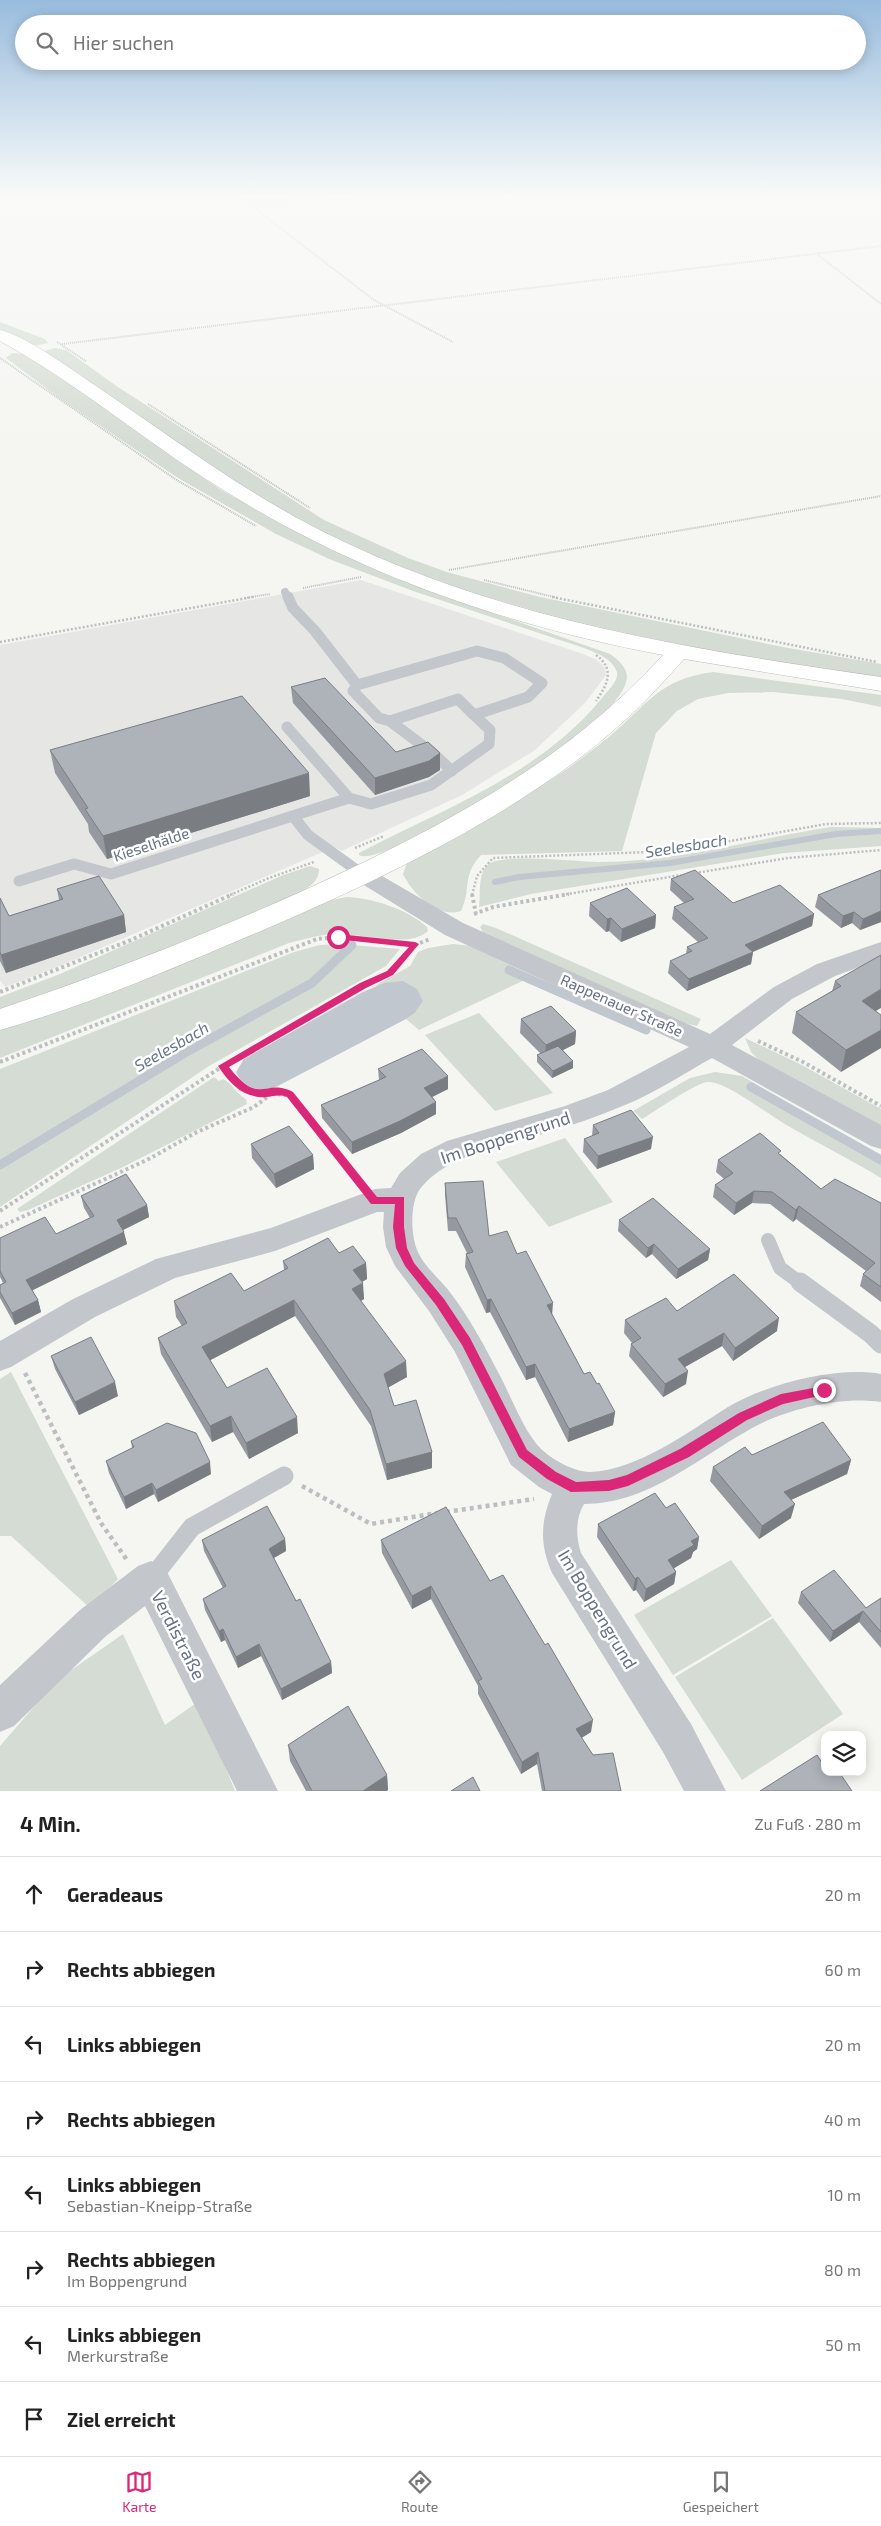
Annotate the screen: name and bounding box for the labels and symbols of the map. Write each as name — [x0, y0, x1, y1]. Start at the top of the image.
street label: Kieselhälde — [111, 823, 191, 865]
water label: Seelesbach — [644, 829, 728, 861]
route start — [327, 926, 350, 949]
street label: Rappenauer Straße — [558, 970, 686, 1040]
water label: Seelesbach — [130, 1017, 212, 1075]
street label: Im Boppengrund — [437, 1106, 573, 1168]
route end — [813, 1379, 836, 1402]
street label: Im Boppengrund — [554, 1545, 642, 1673]
street label: Verdistraße — [147, 1587, 211, 1683]

